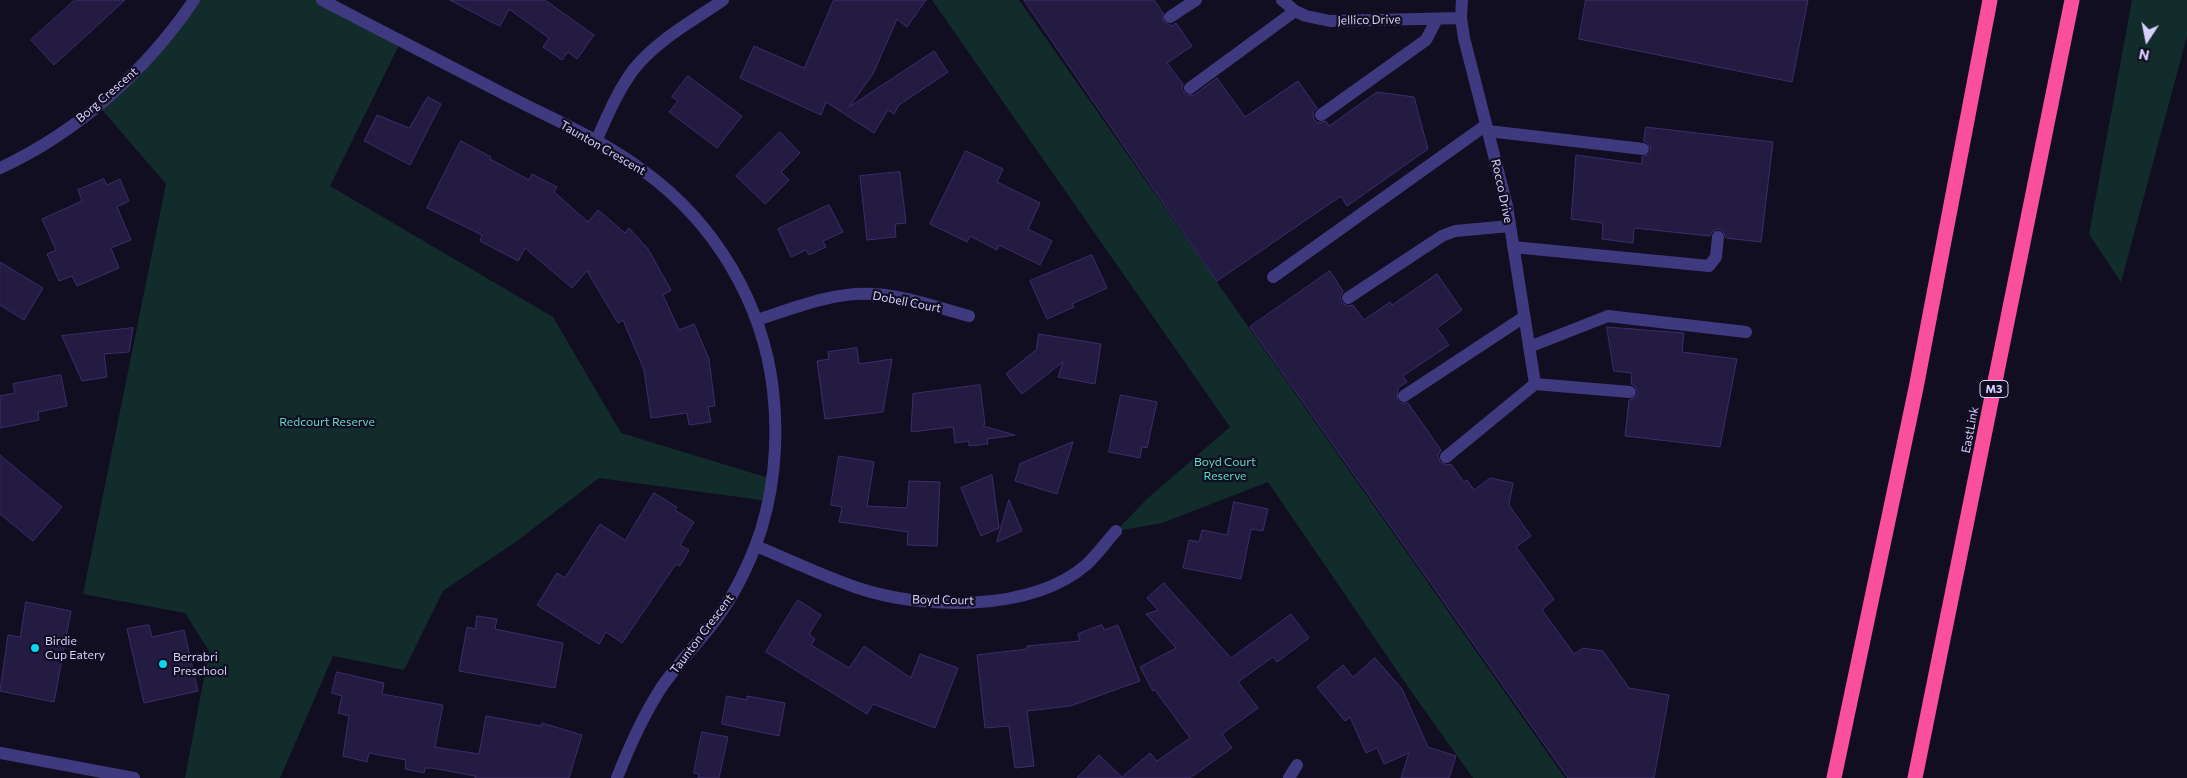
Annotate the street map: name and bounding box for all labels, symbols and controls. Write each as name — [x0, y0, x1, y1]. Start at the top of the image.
street label: Jellico Drive — [1337, 12, 1401, 28]
north arrow — [2122, 15, 2172, 65]
text: N — [2137, 46, 2151, 65]
street label: Borg Crescent — [73, 64, 141, 126]
street label: Taunton Crescent — [558, 118, 648, 178]
street label: Rocco Drive — [1488, 158, 1516, 224]
street label: Dobell Court — [871, 288, 943, 316]
road number: M3 — [1980, 380, 2008, 398]
street label: EastLink — [1958, 406, 1982, 454]
park label: Redcourt Reserve — [279, 415, 375, 429]
park label: Boyd Court Reserve — [1194, 455, 1256, 483]
street label: Taunton Crescent — [667, 591, 737, 677]
street label: Boyd Court — [912, 592, 974, 608]
place label: Birdie Cup Eatery — [45, 634, 105, 662]
marker: Birdie Cup Eatery — [29, 642, 41, 654]
place label: Berrabri Preschool — [173, 650, 227, 678]
marker: Berrabri Preschool — [157, 658, 169, 670]

